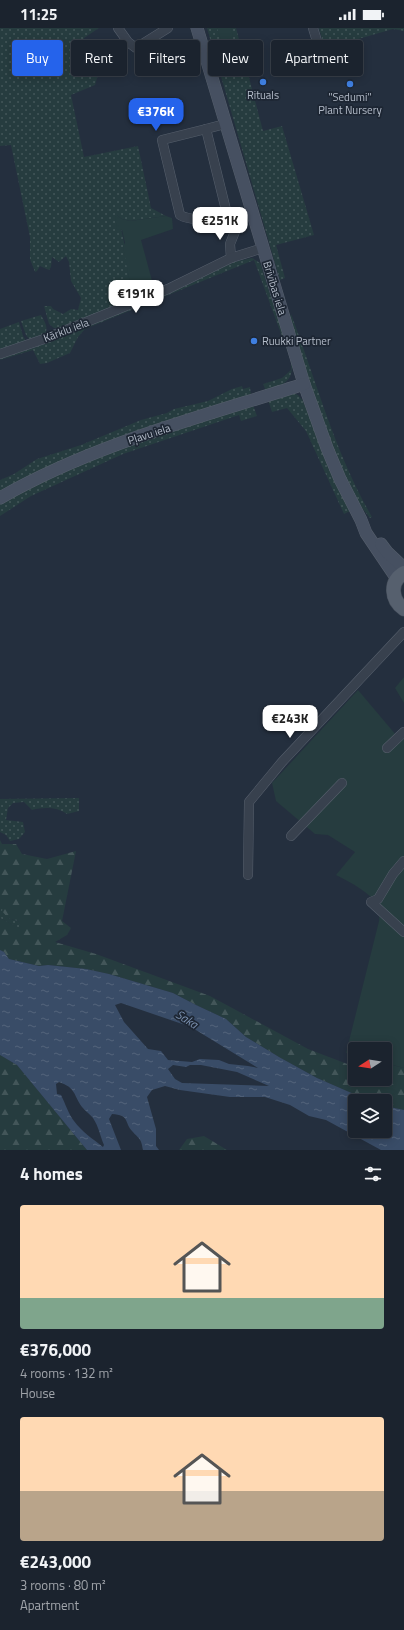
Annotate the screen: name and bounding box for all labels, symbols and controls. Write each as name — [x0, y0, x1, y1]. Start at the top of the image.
text: 11:25 — [20, 3, 57, 26]
chip: Buy — [12, 40, 63, 76]
chip: Rent — [71, 40, 127, 76]
chip: Filters — [135, 40, 200, 76]
chip: New — [208, 40, 263, 76]
chip: Apartment — [271, 40, 363, 76]
marker: Rituals — [258, 77, 268, 87]
marker: "Sedumi" Plant Nursery — [345, 79, 355, 89]
place label: Rituals — [247, 87, 279, 103]
place label: "Sedumi" Plant Nursery — [318, 89, 382, 118]
pin: €376K — [128, 98, 184, 132]
text: €376K — [138, 101, 174, 121]
pin: €251K — [192, 207, 248, 241]
text: €251K — [202, 210, 238, 230]
street label: Brīvības iela — [259, 259, 291, 317]
pin: €191K — [108, 280, 164, 314]
text: €191K — [118, 283, 154, 303]
street label: Kārklu iela — [41, 314, 92, 346]
place label: Ruukki Partner — [262, 333, 331, 349]
marker: Ruukki Partner — [249, 336, 259, 346]
street label: Pļavu iela — [126, 419, 173, 448]
pin: €243K — [262, 705, 318, 739]
text: €243K — [272, 708, 308, 728]
water label: Saka — [172, 1005, 203, 1034]
north arrow — [348, 1042, 392, 1086]
map controls — [348, 1042, 392, 1138]
button: layers — [348, 1094, 392, 1138]
text: 4 homes — [20, 1161, 83, 1187]
icon: filters — [362, 1163, 384, 1185]
icon: home — [166, 1231, 238, 1303]
text: €376,000 — [20, 1337, 91, 1363]
text: 4 rooms · 132 m² — [20, 1363, 113, 1383]
text: House — [20, 1383, 55, 1403]
icon: home — [166, 1443, 238, 1515]
text: €243,000 — [20, 1549, 91, 1575]
text: 3 rooms · 80 m² — [20, 1575, 106, 1595]
text: Apartment — [20, 1595, 79, 1615]

